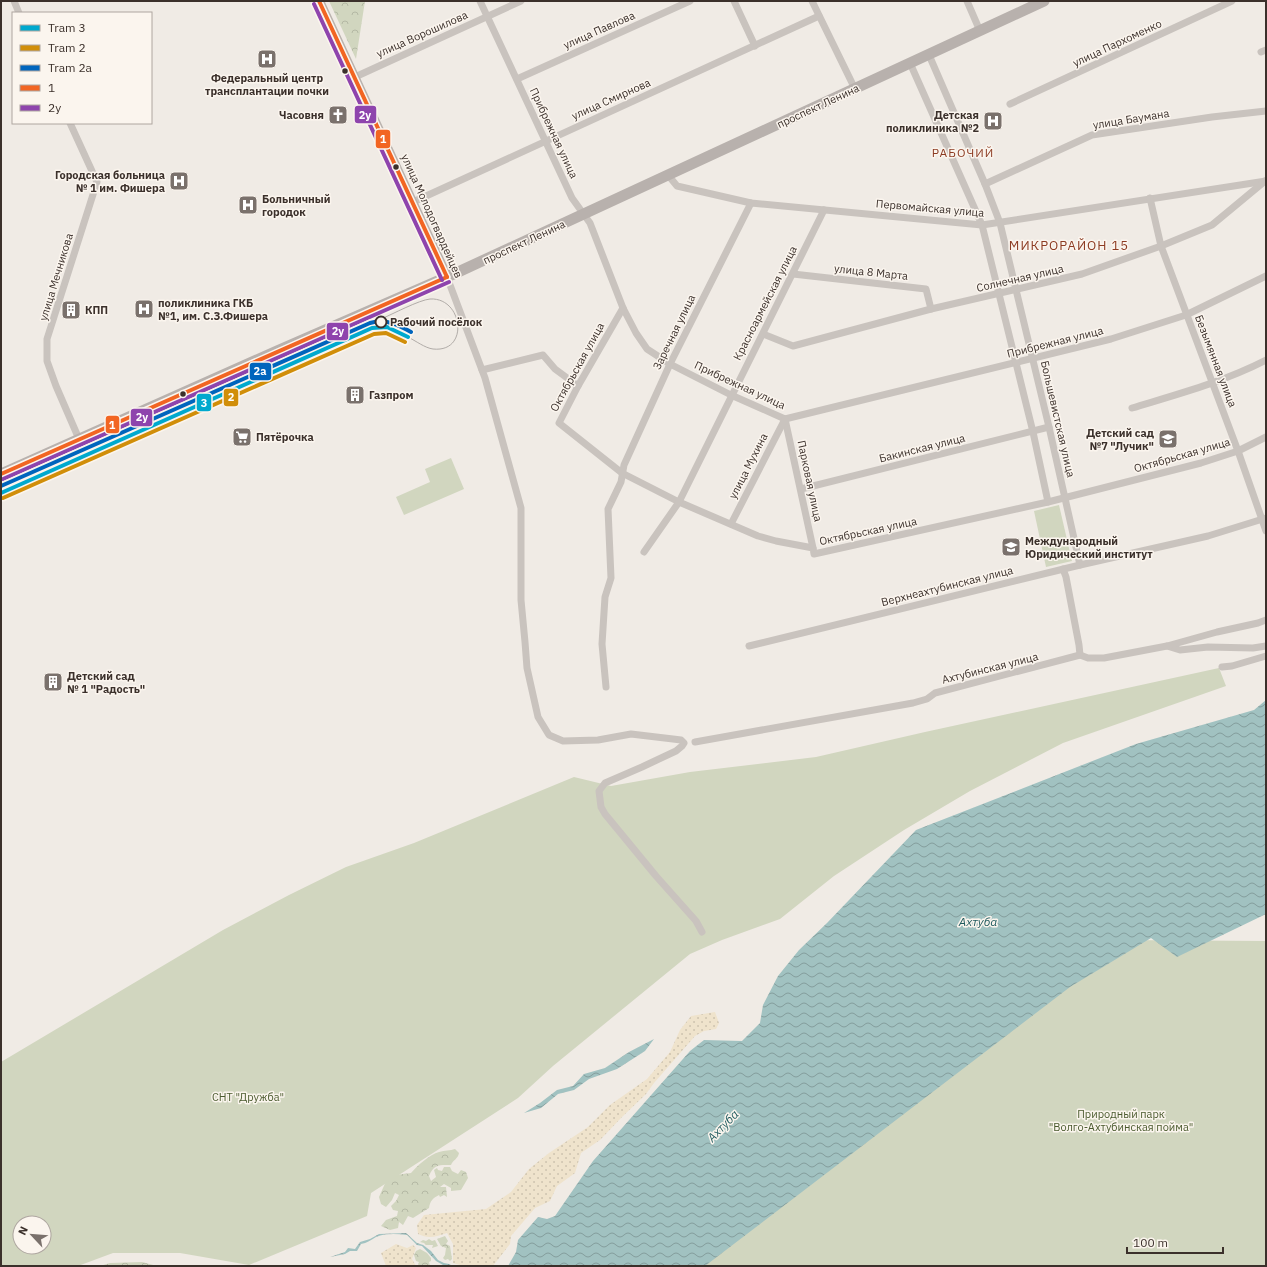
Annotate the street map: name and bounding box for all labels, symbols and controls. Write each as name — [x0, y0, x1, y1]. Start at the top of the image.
street label: улица Ворошилова — [374, 8, 470, 60]
street label: улица Павлова — [561, 8, 637, 52]
legend — [12, 12, 152, 124]
street label: улица Пархоменко — [1070, 16, 1164, 70]
text: Tram 3 — [48, 20, 86, 35]
text: Tram 2 — [48, 40, 86, 55]
hospital icon: Федеральный центр трансплантации почки — [256, 48, 278, 70]
text: Tram 2а — [48, 60, 93, 75]
unlabelled marker — [340, 66, 350, 76]
place label: Федеральный центр трансплантации почки — [205, 71, 329, 98]
street label: улица Смирнова — [569, 75, 653, 123]
text: 1 — [48, 80, 55, 95]
street label: проспект Ленина — [775, 81, 862, 131]
street label: Прибрежная улица — [527, 85, 581, 181]
text: 2у — [48, 100, 61, 115]
church icon: Часовня — [327, 104, 349, 126]
line badge: 2у — [354, 105, 377, 124]
street label: улица Баумана — [1092, 106, 1170, 132]
place label: Часовня — [279, 108, 324, 122]
text: 2у — [359, 108, 371, 122]
place label: Детская поликлиника №2 — [886, 108, 979, 135]
hospital icon: Детская поликлиника №2 — [982, 110, 1004, 132]
line badge: 1 — [375, 129, 391, 149]
text: 1 — [380, 132, 387, 146]
district label: РАБОЧИЙ — [932, 145, 994, 160]
street label: улица Молодогвардейцев — [398, 152, 466, 280]
unlabelled marker — [391, 162, 401, 172]
place label: Городская больница № 1 им. Фишера — [55, 168, 165, 195]
hospital icon: Городская больница № 1 им. Фишера — [168, 170, 190, 192]
place label: Больничный городок — [262, 192, 330, 219]
hospital icon: Больничный городок — [237, 194, 259, 216]
street label: Первомайская улица — [875, 196, 985, 220]
street label: проспект Ленина — [481, 217, 568, 267]
street label: улица Мечникова — [36, 231, 76, 323]
district label: МИКРОРАЙОН 15 — [1009, 237, 1129, 254]
street label: Красноармейская улица — [730, 243, 800, 362]
street label: улица 8 Марта — [833, 261, 909, 283]
street label: Солнечная улица — [975, 261, 1065, 295]
street label: Заречная улица — [650, 292, 698, 372]
place label: поликлиника ГКБ №1, им. С.З.Фишера — [158, 296, 268, 323]
hospital icon: поликлиника ГКБ №1, им. С.З.Фишера — [133, 298, 155, 320]
building icon: КПП — [60, 299, 82, 321]
place label: КПП — [85, 303, 108, 317]
street label: Безымянная улица — [1192, 313, 1240, 409]
marker: Рабочий посёлок — [374, 315, 388, 329]
place label: Рабочий посёлок — [390, 315, 483, 329]
street label: Октябрьская улица — [547, 320, 607, 414]
line badge: 2у — [326, 322, 349, 341]
street label: Прибрежная улица — [1005, 323, 1105, 361]
text: 2у — [332, 324, 344, 338]
street label: Прибрежная улица — [692, 358, 788, 412]
street label: Большевистская улица — [1038, 359, 1078, 479]
line badge: 2а — [249, 362, 272, 381]
text: 2а — [254, 364, 266, 378]
building icon: Газпром — [344, 384, 366, 406]
line badge: 2 — [223, 388, 239, 407]
place label: Газпром — [369, 388, 413, 402]
unlabelled marker — [178, 389, 188, 399]
text: 2 — [228, 390, 235, 404]
line badge: 3 — [196, 393, 212, 412]
text: 3 — [201, 396, 207, 410]
line badge: 2у — [130, 408, 153, 427]
text: 2у — [136, 410, 148, 424]
line badge: 1 — [105, 415, 120, 434]
text: 1 — [109, 418, 116, 432]
supermarket icon: Пятёрочка — [231, 426, 253, 448]
place label: Детский сад №7 "Лучик" — [1086, 426, 1155, 453]
school or university icon: Детский сад №7 "Лучик" — [1157, 428, 1179, 450]
place label: Пятёрочка — [256, 430, 314, 444]
street label: улица Мухина — [725, 431, 771, 501]
street label: Бакинская улица — [878, 431, 967, 465]
street label: Октябрьская улица — [1132, 435, 1232, 475]
street label: Парковая улица — [795, 439, 825, 523]
street label: Октябрьская улица — [818, 514, 918, 548]
place label: Международный Юридический институт — [1025, 534, 1153, 561]
school or university icon: Международный Юридический институт — [1000, 536, 1022, 558]
street label: Верхнеахтубинская улица — [880, 563, 1014, 609]
street label: Ахтубинская улица — [940, 649, 1040, 687]
place label: Детский сад № 1 "Радость" — [67, 669, 145, 696]
building icon: Детский сад № 1 "Радость" — [42, 671, 64, 693]
water label: Ахтуба — [958, 914, 997, 929]
park label: СНТ "Дружба" — [212, 1090, 284, 1104]
water label: Ахтуба — [703, 1107, 741, 1145]
park label: Природный парк "Волго-Ахтубинская пойма" — [1049, 1107, 1193, 1134]
north arrow — [12, 1215, 52, 1255]
text: N — [15, 1224, 31, 1237]
scale bar — [1127, 1229, 1223, 1255]
text: 100 m — [1133, 1235, 1168, 1250]

